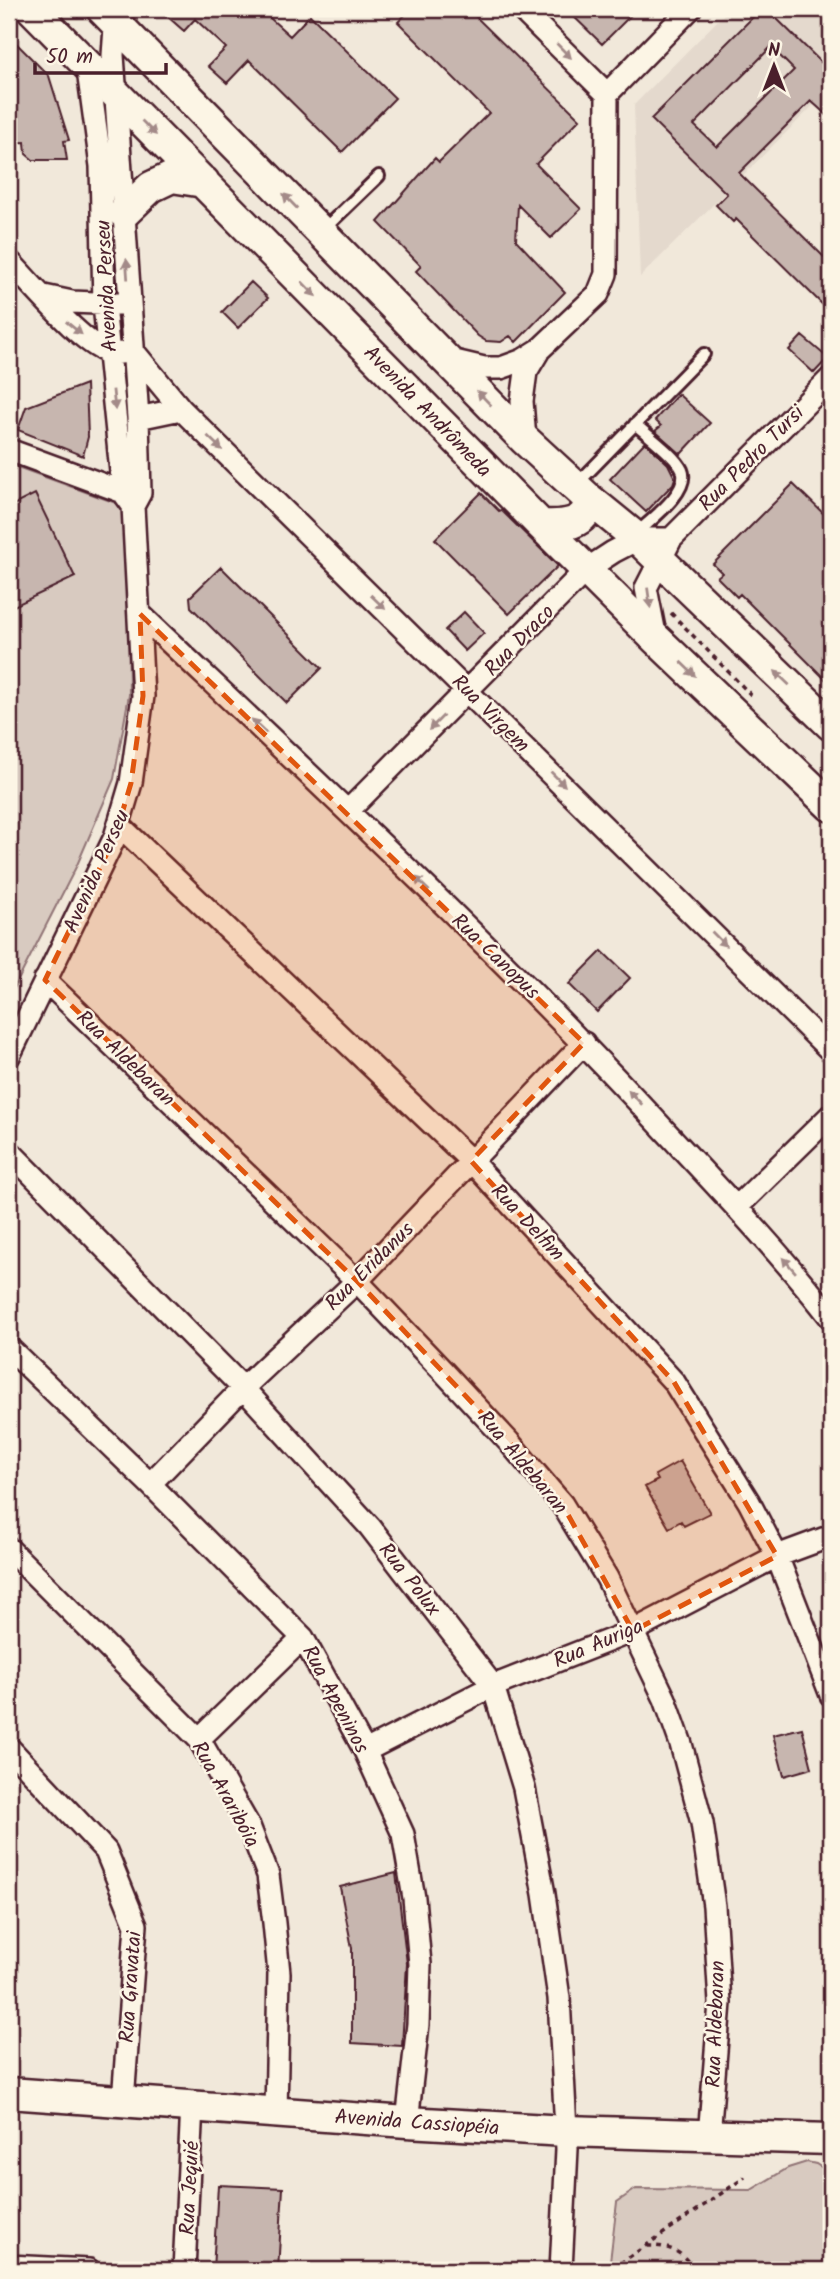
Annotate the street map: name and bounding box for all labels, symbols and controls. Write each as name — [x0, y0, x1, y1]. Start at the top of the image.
scale bar — [35, 32, 166, 76]
north arrow — [738, 32, 808, 102]
text: N — [768, 36, 780, 66]
text: 50 m — [46, 41, 93, 74]
one-way arrow — [555, 43, 572, 60]
one-way arrow — [140, 119, 157, 136]
one-way arrow — [282, 192, 299, 209]
street label: Avenida Perseu — [88, 219, 127, 353]
one-way arrow — [121, 257, 132, 279]
one-way arrow — [300, 280, 316, 297]
one-way arrow — [65, 320, 82, 335]
street label: Avenida Andrômeda — [355, 338, 499, 486]
one-way arrow — [109, 389, 120, 411]
one-way arrow — [476, 390, 492, 407]
street label: Rua Pedro Tursi — [691, 398, 814, 520]
one-way arrow — [207, 434, 223, 451]
one-way arrow — [643, 587, 654, 609]
one-way arrow — [369, 594, 386, 610]
street label: Rua Draco — [477, 597, 563, 685]
one-way arrow — [679, 661, 696, 677]
street label: Rua Virgem — [443, 667, 537, 761]
one-way arrow — [774, 670, 791, 686]
one-way arrow — [428, 714, 445, 731]
one-way arrow — [250, 718, 267, 735]
one-way arrow — [549, 770, 565, 787]
street label: Avenida Perseu — [55, 804, 139, 939]
one-way arrow — [415, 876, 431, 893]
street label: Rua Canopus — [443, 906, 547, 1008]
one-way arrow — [710, 931, 727, 947]
street label: Rua Aldebaran — [68, 1003, 182, 1115]
one-way arrow — [627, 1089, 643, 1106]
street label: Rua Delfim — [482, 1176, 572, 1270]
street label: Rua Eridanus — [318, 1215, 423, 1320]
one-way arrow — [781, 1256, 797, 1274]
street label: Rua Aldebaran — [468, 1404, 575, 1522]
street label: Rua Polux — [369, 1536, 449, 1625]
street label: Rua Auriga — [548, 1611, 649, 1678]
street label: Rua Apeninos — [292, 1640, 377, 1760]
street label: Rua Araribóia — [182, 1735, 268, 1854]
street label: Rua Gravatai — [111, 1929, 152, 2044]
street label: Rua Aldebaran — [698, 1960, 735, 2088]
street label: Avenida Cassiopéia — [333, 2101, 500, 2146]
street label: Rua Jequié — [172, 2139, 209, 2236]

